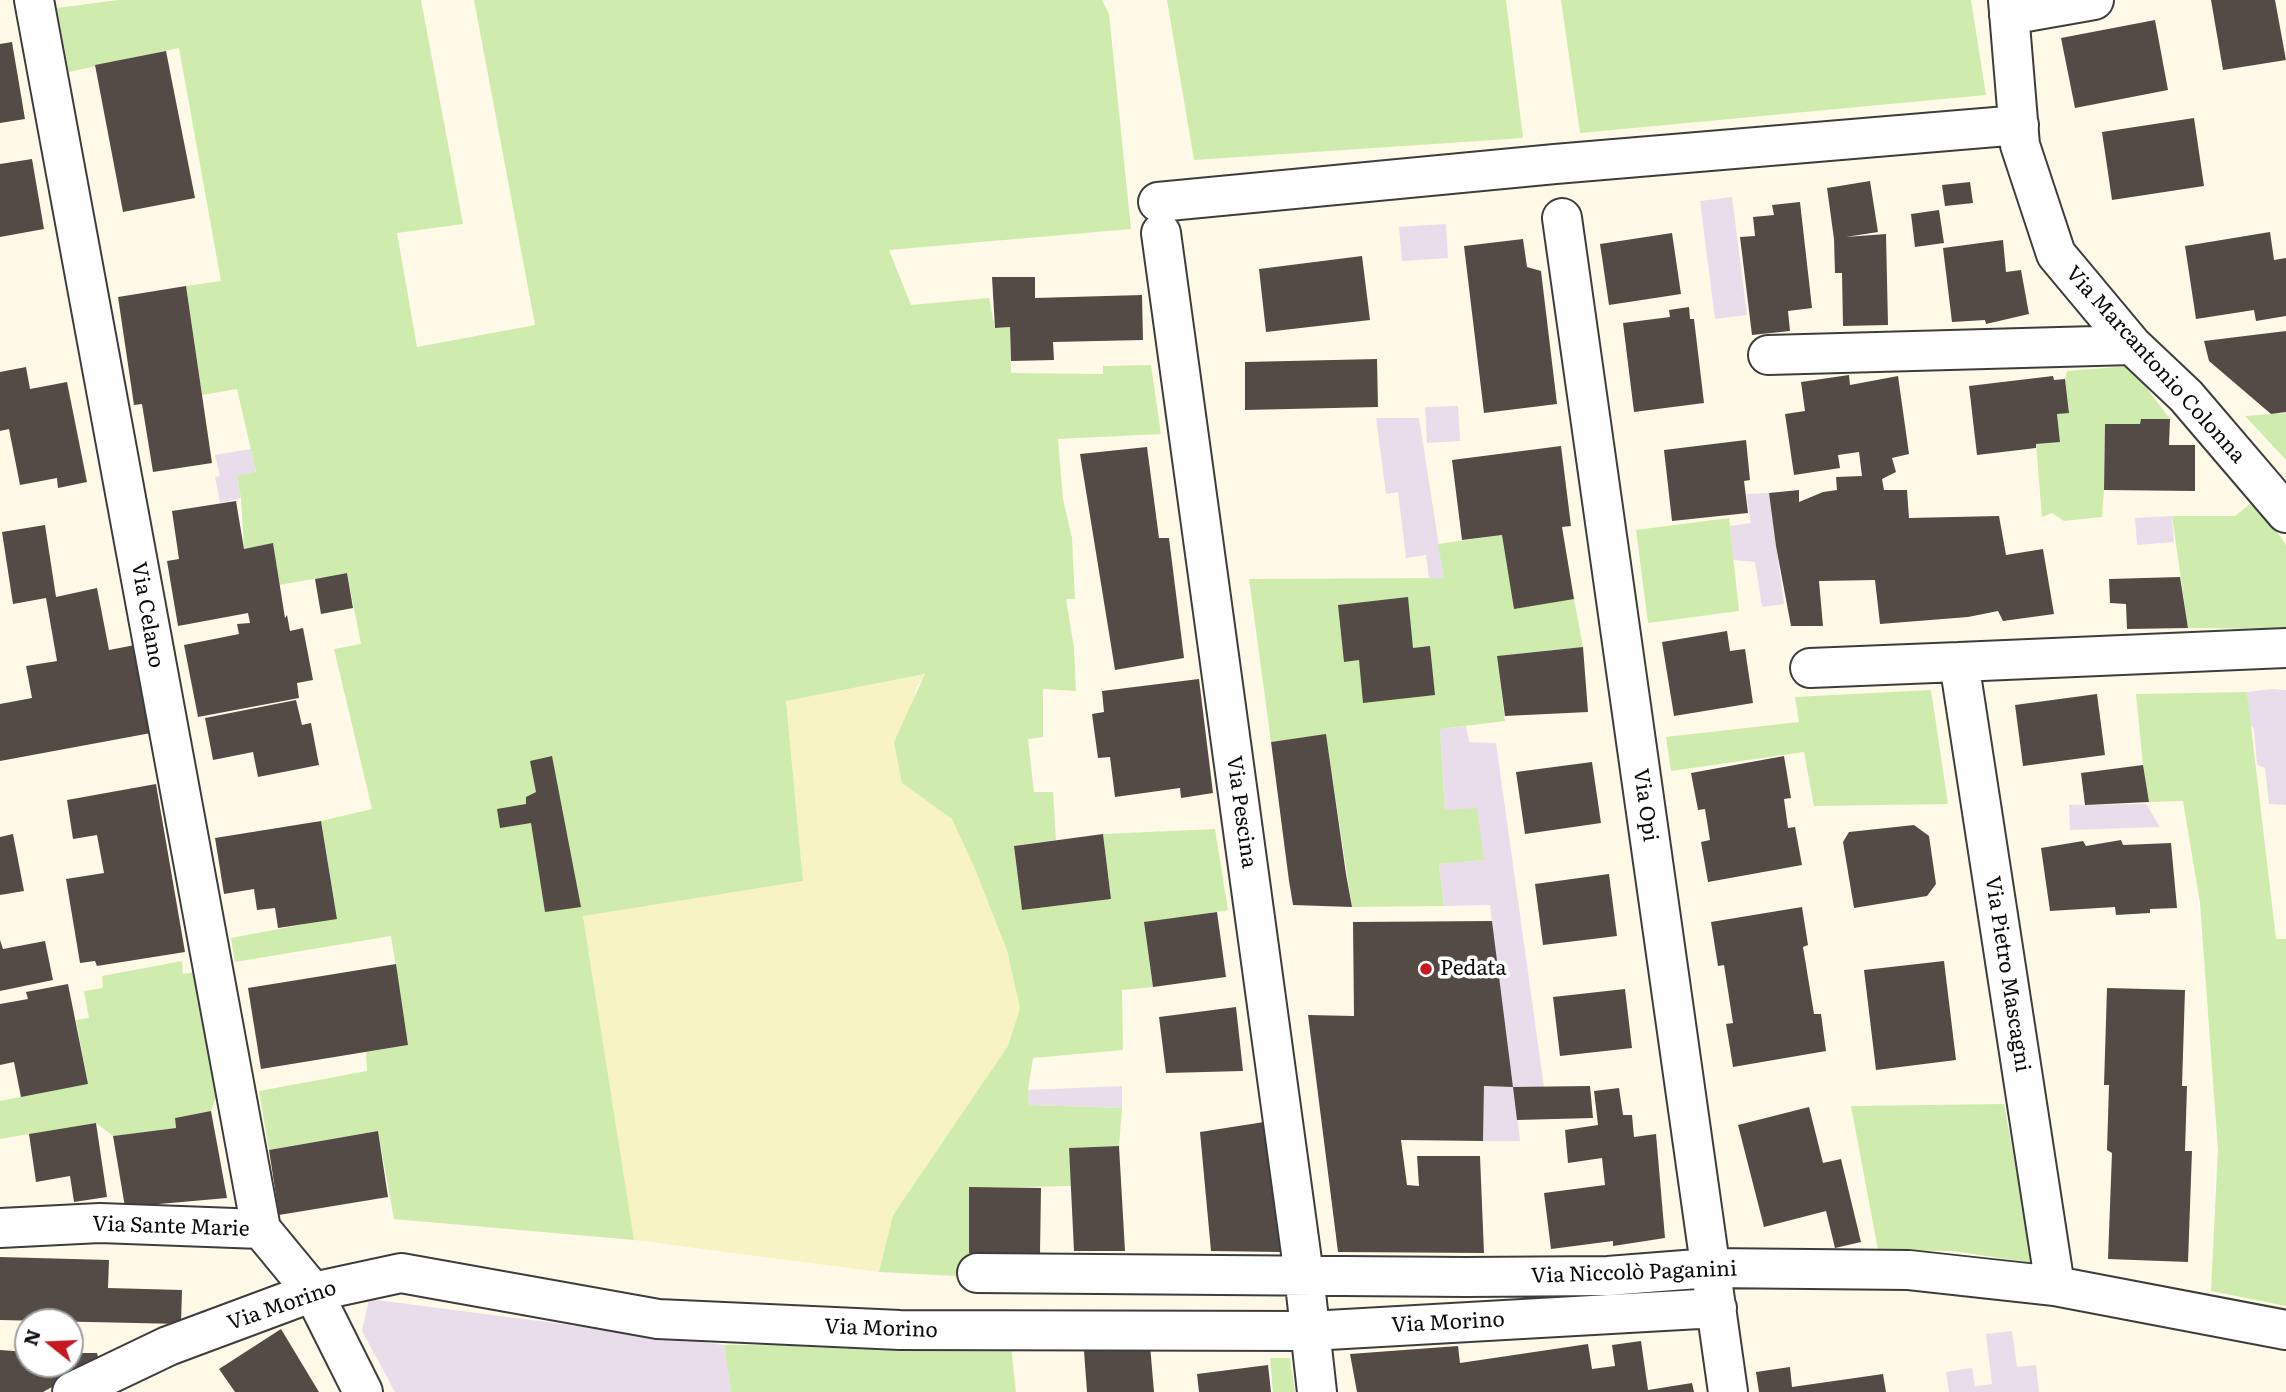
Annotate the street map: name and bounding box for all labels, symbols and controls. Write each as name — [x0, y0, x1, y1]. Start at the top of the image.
street label: Via Marcantonio Colonna — [2060, 261, 2250, 469]
street label: Via Celano — [125, 560, 169, 670]
street label: Via Pescina — [1221, 754, 1261, 870]
street label: Via Opi — [1627, 767, 1663, 843]
street label: Via Pietro Mascagni — [1979, 874, 2035, 1074]
place label: Pedata — [1440, 956, 1507, 982]
marker: Pedata — [1418, 961, 1434, 977]
street label: Via Sante Marie — [92, 1212, 250, 1242]
street label: Via Niccolò Paganini — [1531, 1257, 1737, 1289]
street label: Via Morino — [224, 1276, 340, 1336]
street label: Via Morino — [1391, 1307, 1505, 1339]
north arrow — [14, 1308, 84, 1378]
street label: Via Morino — [824, 1314, 938, 1344]
text: N — [15, 1325, 47, 1349]

